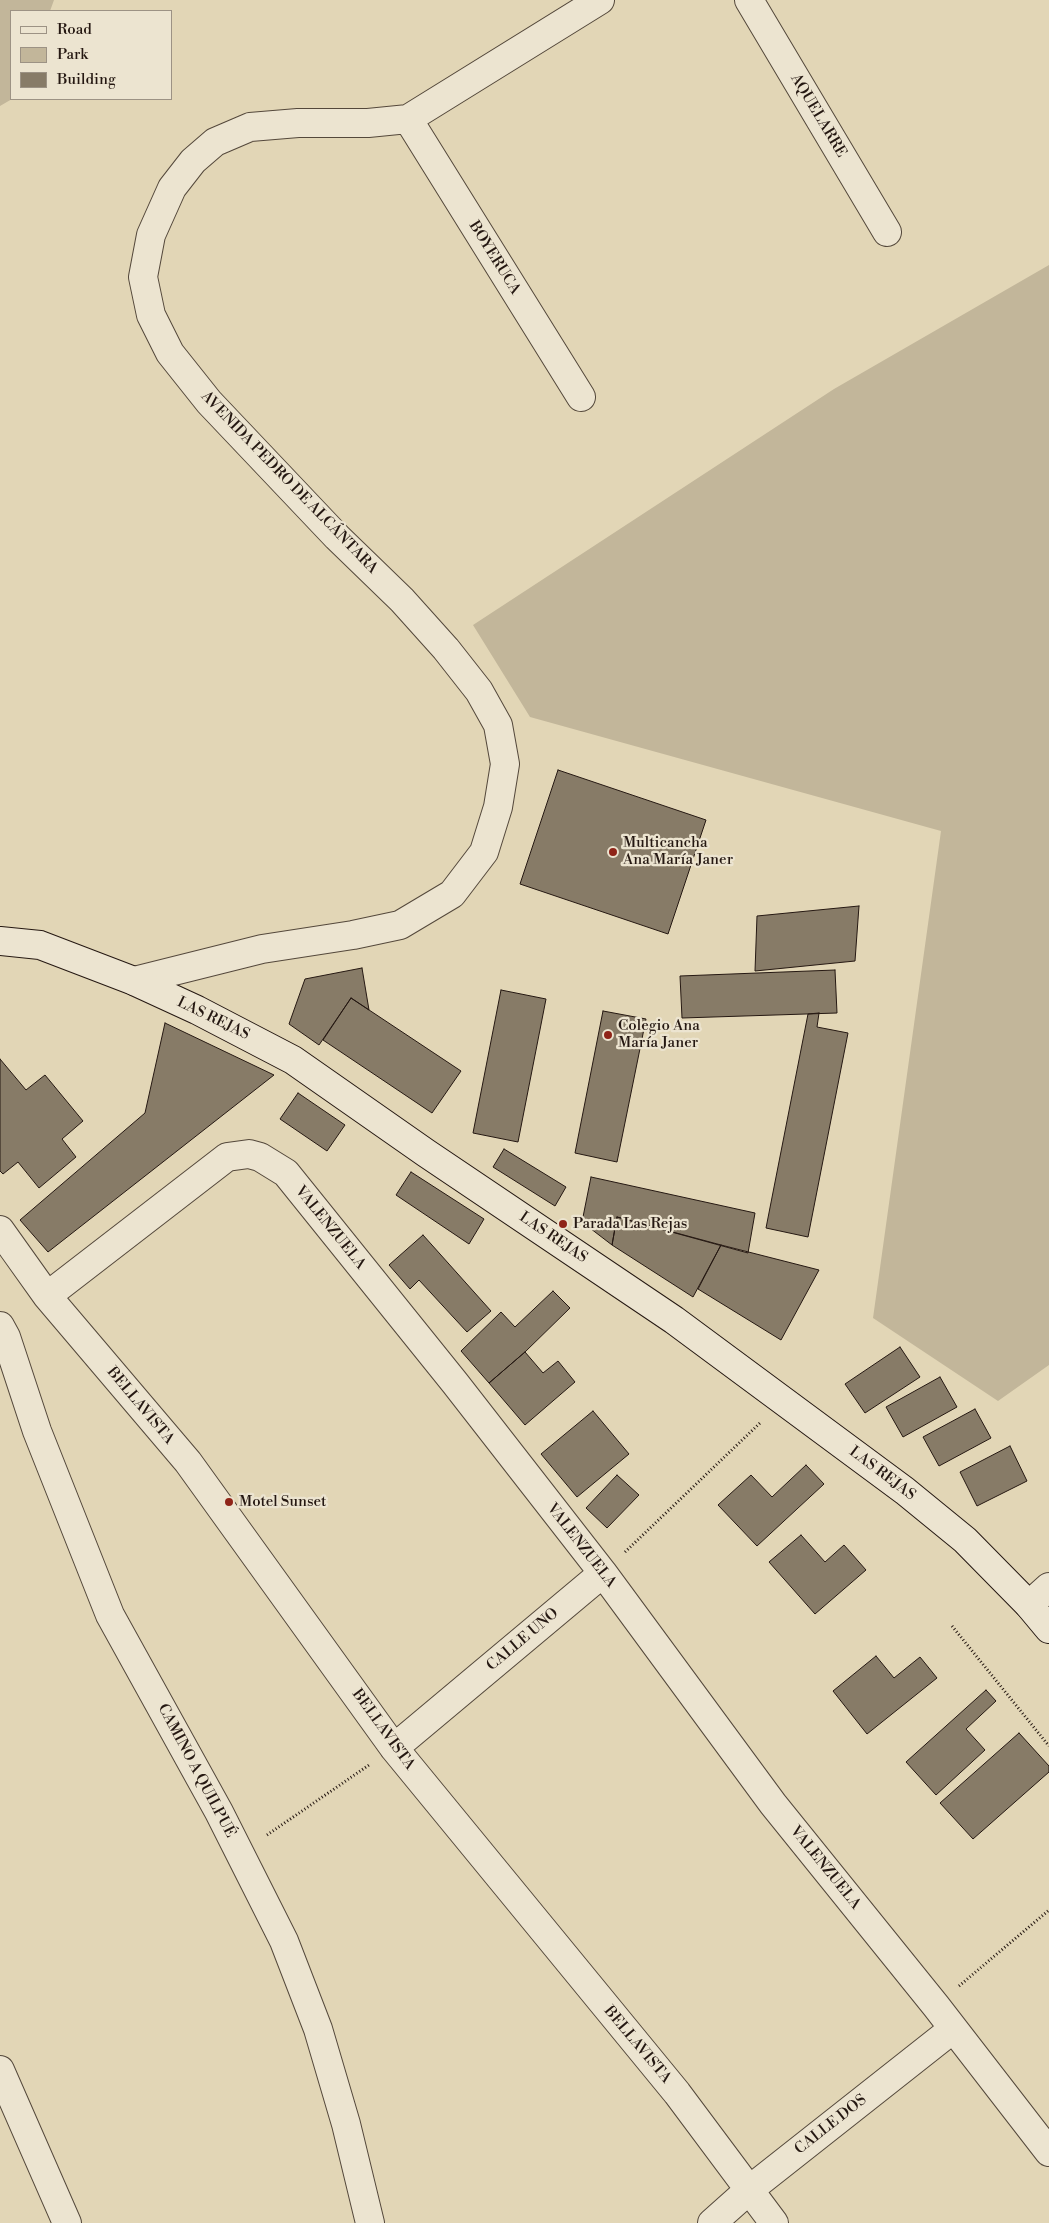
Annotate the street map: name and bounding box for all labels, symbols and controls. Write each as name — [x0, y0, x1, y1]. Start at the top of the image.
legend — [10, 10, 172, 100]
text: Road — [57, 20, 92, 39]
text: Park — [57, 45, 88, 64]
text: Building — [57, 70, 116, 89]
street label: AQUELARRE — [786, 71, 850, 161]
street label: BOYERUCA — [464, 218, 524, 298]
street label: AVENIDA PEDRO DE ALCÁNTARA — [197, 388, 381, 578]
place label: Multicancha Ana María Janer — [623, 834, 733, 869]
marker: Multicancha Ana María Janer — [607, 846, 619, 858]
street label: LAS REJAS — [174, 994, 252, 1044]
place label: Colegio Ana María Janer — [618, 1017, 700, 1052]
marker: Colegio Ana María Janer — [602, 1029, 614, 1041]
street label: VALENZUELA — [291, 1183, 369, 1273]
street label: LAS REJAS — [515, 1209, 591, 1267]
place label: Parada Las Rejas — [573, 1215, 687, 1233]
marker: Parada Las Rejas — [557, 1218, 569, 1230]
street label: BELLAVISTA — [102, 1364, 178, 1448]
street label: LAS REJAS — [845, 1443, 919, 1505]
place label: Motel Sunset — [239, 1493, 326, 1511]
marker: Motel Sunset — [223, 1496, 235, 1508]
street label: VALENZUELA — [543, 1500, 619, 1592]
street label: CALLE UNO — [483, 1605, 563, 1675]
street label: BELLAVISTA — [348, 1686, 418, 1774]
street label: CAMINO A QUILPUÉ — [153, 1701, 239, 1841]
street label: VALENZUELA — [786, 1823, 864, 1913]
street label: BELLAVISTA — [599, 2003, 675, 2087]
street label: CALLE DOS — [791, 2091, 871, 2159]

